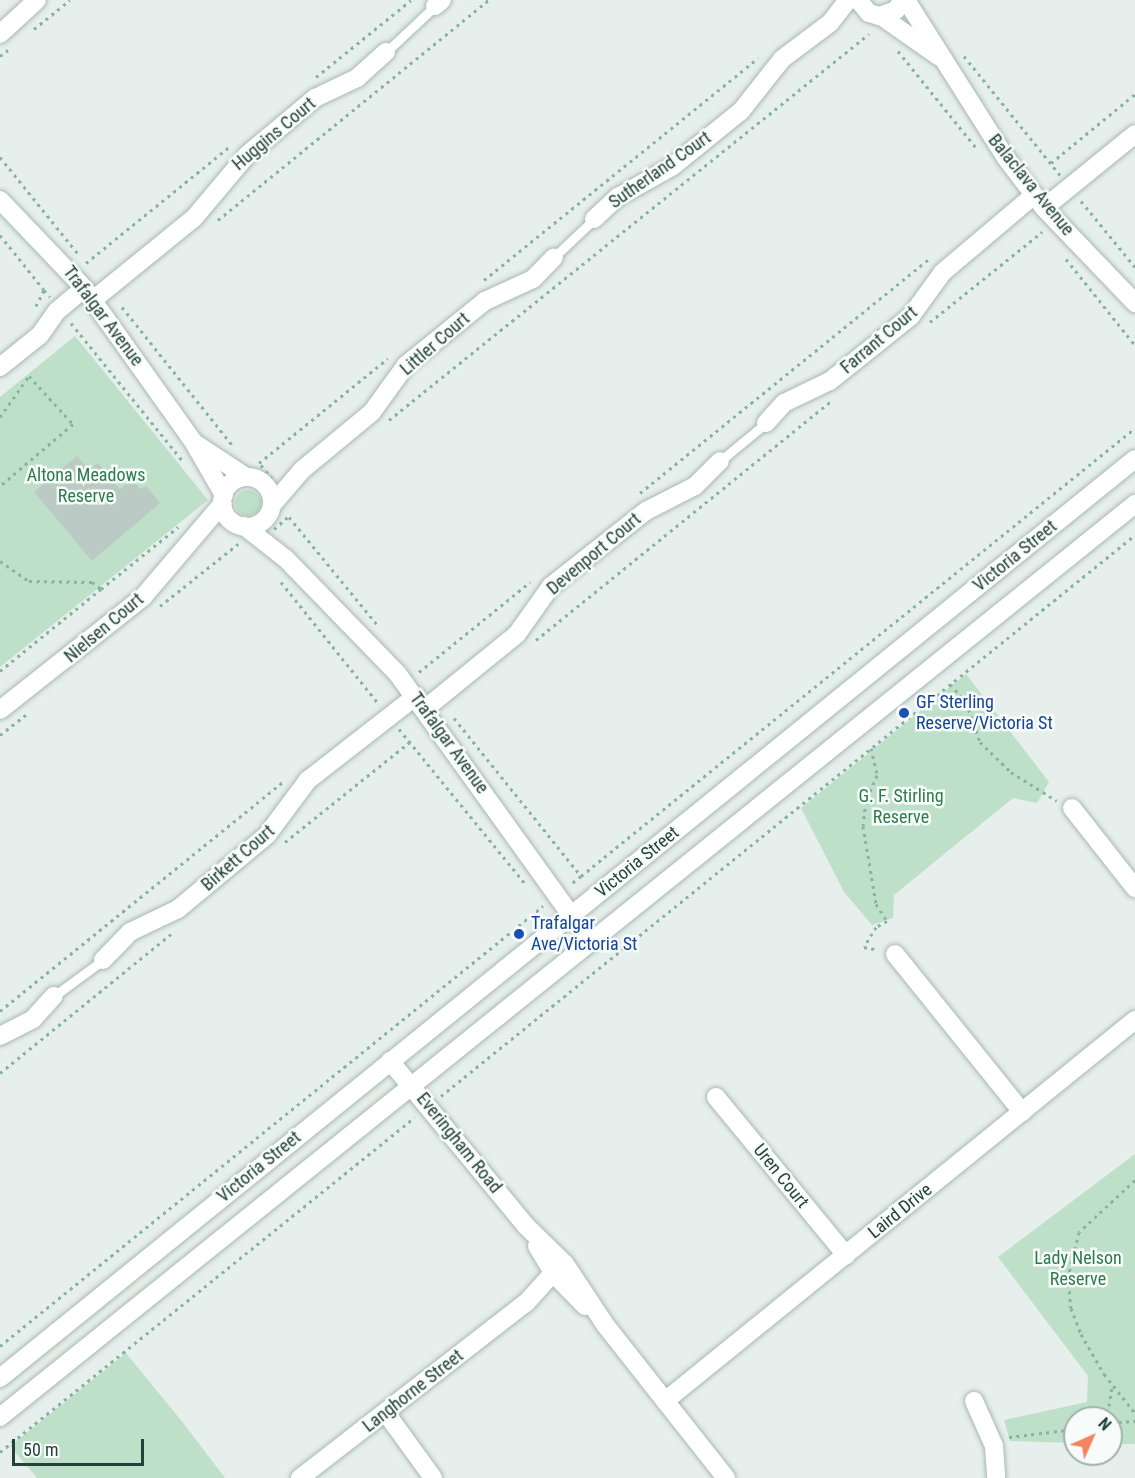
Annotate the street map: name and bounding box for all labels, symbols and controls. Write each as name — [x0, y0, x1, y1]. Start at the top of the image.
street label: Huggins Court — [228, 93, 320, 175]
street label: Sutherland Court — [605, 127, 715, 213]
street label: Balaclava Avenue — [984, 130, 1078, 240]
street label: Trafalgar Avenue — [58, 262, 148, 370]
street label: Farrant Court — [836, 302, 922, 378]
street label: Littler Court — [396, 308, 474, 380]
park label: Altona Meadows Reserve — [27, 465, 145, 508]
street label: Devenport Court — [543, 509, 645, 599]
street label: Victoria Street — [969, 516, 1061, 596]
street label: Nielsen Court — [60, 589, 148, 667]
street label: Trafalgar Avenue — [405, 688, 493, 798]
place label: GF Sterling Reserve/Victoria St — [916, 692, 1053, 734]
marker: GF Sterling Reserve/Victoria St — [897, 706, 911, 720]
park label: G. F. Stirling Reserve — [858, 786, 944, 828]
street label: Birkett Court — [197, 820, 279, 896]
street label: Victoria Street — [591, 822, 683, 902]
place label: Trafalgar Ave/Victoria St — [531, 913, 637, 956]
marker: Trafalgar Ave/Victoria St — [512, 927, 526, 941]
street label: Everingham Road — [412, 1088, 506, 1198]
street label: Victoria Street — [213, 1127, 305, 1207]
street label: Uren Court — [749, 1140, 813, 1212]
street label: Laird Drive — [864, 1179, 936, 1243]
park label: Lady Nelson Reserve — [1034, 1248, 1122, 1290]
street label: Langhorne Street — [358, 1345, 468, 1437]
north arrow — [1063, 1406, 1123, 1466]
text: N — [1094, 1414, 1115, 1435]
scale bar — [15, 1427, 147, 1465]
text: 50 m — [23, 1439, 58, 1460]

